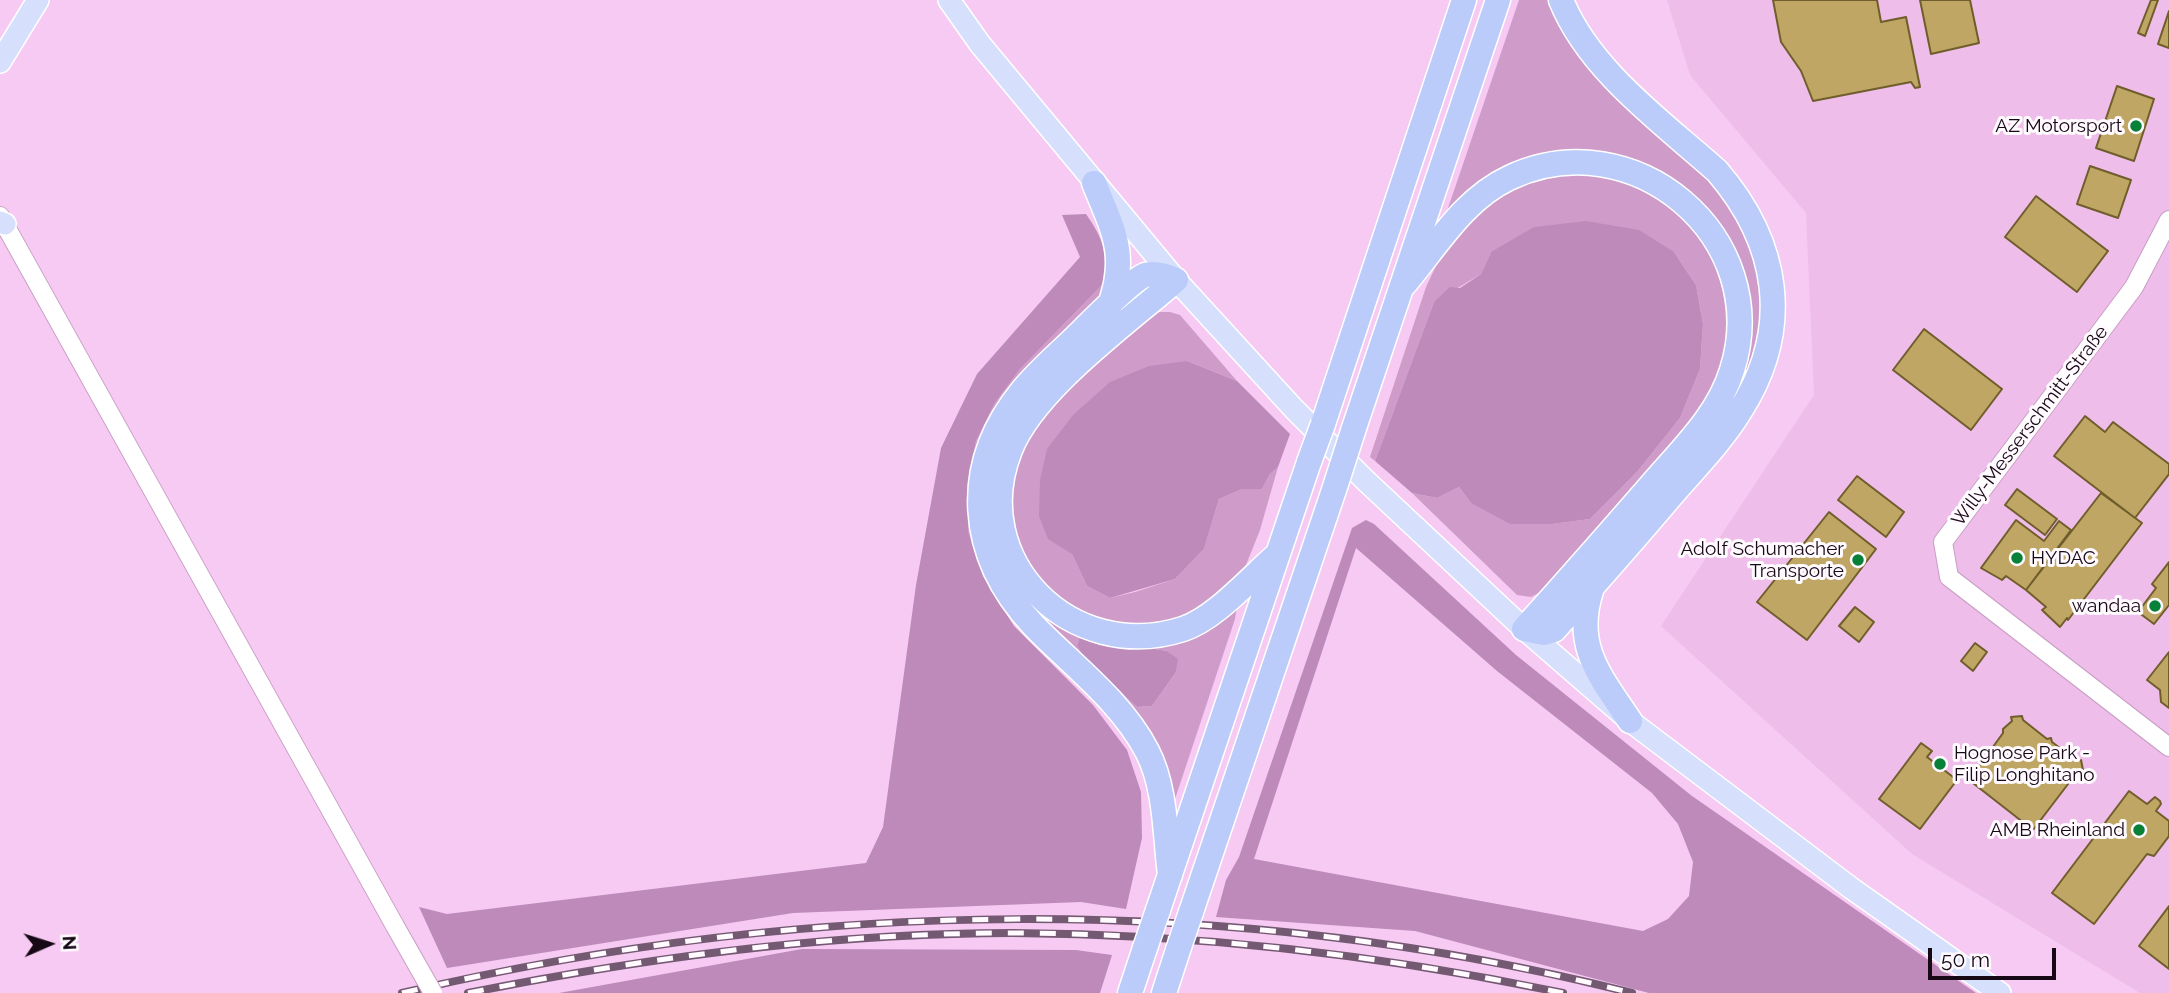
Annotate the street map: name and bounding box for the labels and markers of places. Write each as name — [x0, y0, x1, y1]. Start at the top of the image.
place label: AZ Motorsport — [1995, 115, 2122, 137]
marker: AZ Motorsport — [2128, 118, 2144, 134]
place label: Adolf Schumacher Transporte — [1681, 538, 1844, 582]
place label: HYDAC — [2031, 547, 2096, 569]
marker: HYDAC — [2009, 550, 2025, 566]
marker: Adolf Schumacher Transporte — [1850, 552, 1866, 568]
place label: wandaa — [2072, 595, 2141, 617]
marker: wandaa — [2147, 598, 2163, 614]
place label: Hognose Park - Filip Longhitano — [1954, 742, 2095, 786]
marker: Hognose Park - Filip Longhitano — [1932, 756, 1948, 772]
place label: AMB Rheinland — [1990, 819, 2125, 841]
marker: AMB Rheinland — [2131, 822, 2147, 838]

